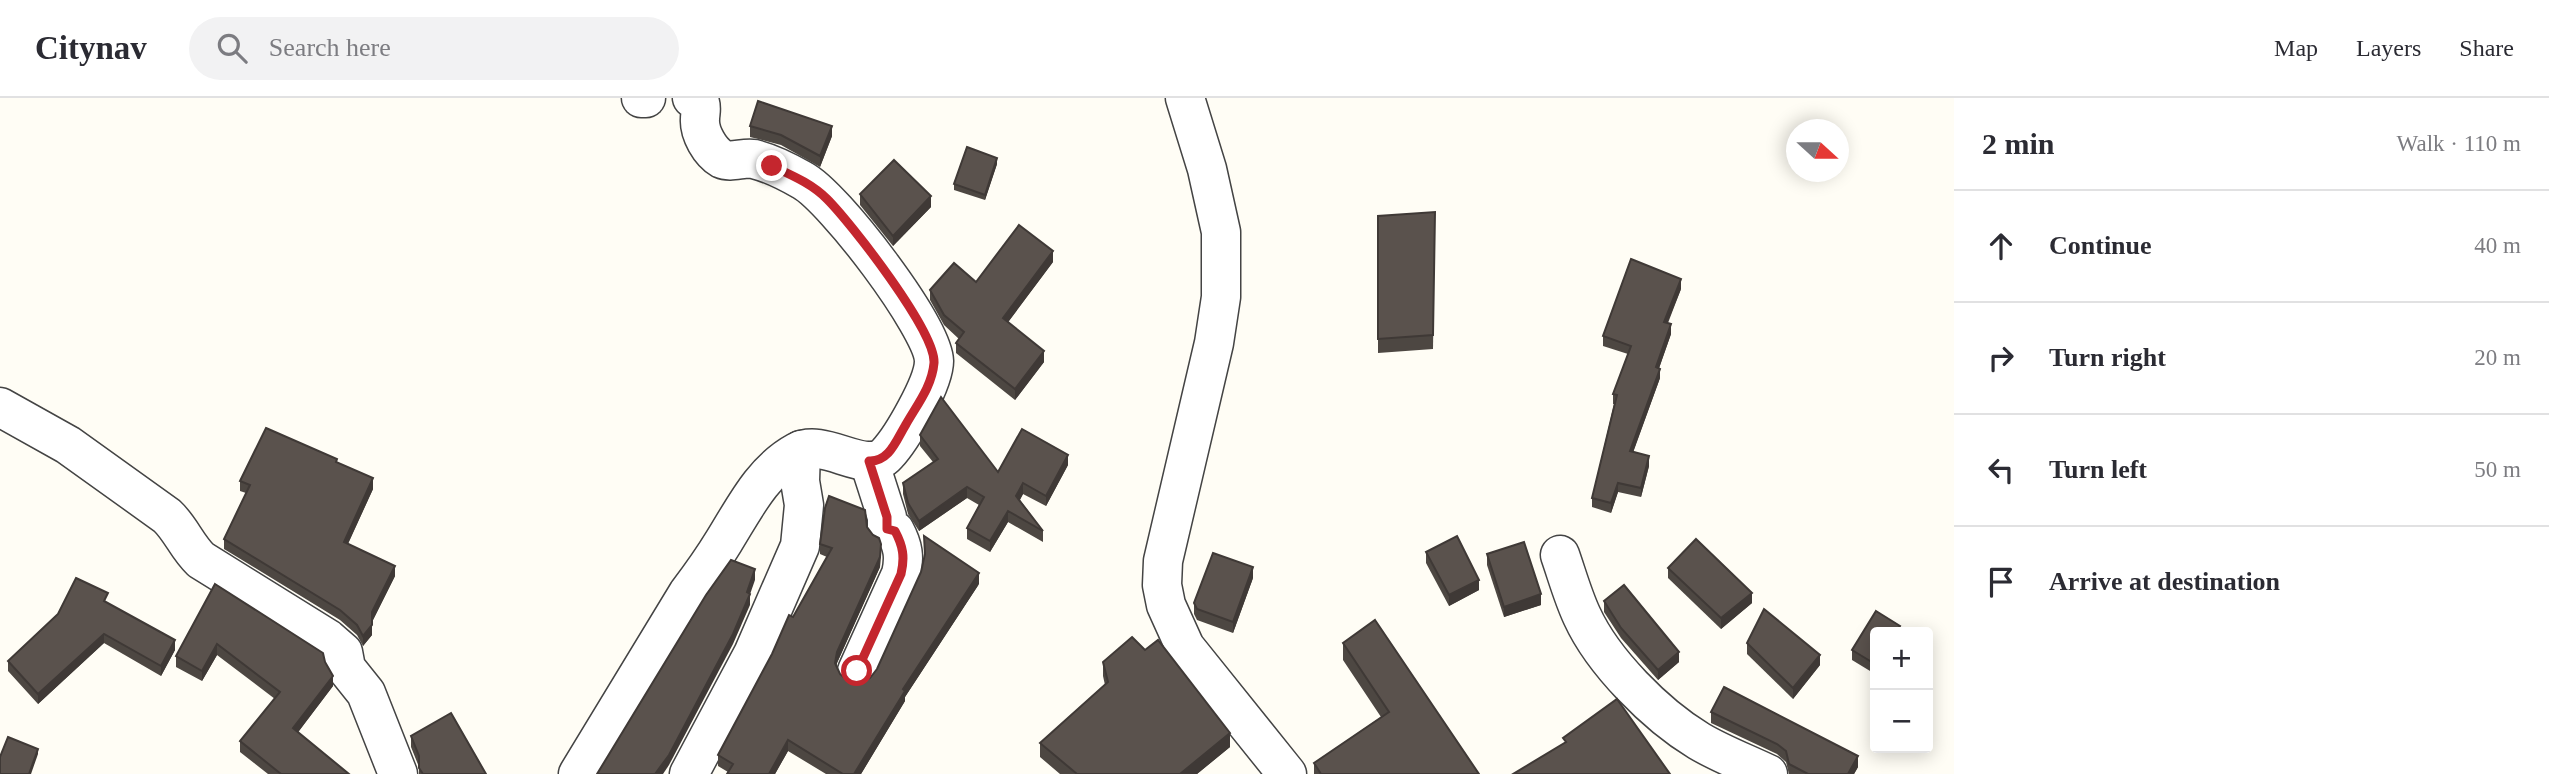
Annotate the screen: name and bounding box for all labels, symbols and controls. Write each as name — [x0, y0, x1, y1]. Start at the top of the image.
search box — [189, 17, 679, 80]
icon: search — [213, 29, 251, 67]
text: Citynav — [35, 30, 147, 66]
text: Search here — [269, 33, 391, 62]
text: Map — [2274, 35, 2318, 61]
text: Layers — [2356, 35, 2421, 61]
text: Share — [2459, 35, 2514, 61]
north arrow — [1786, 119, 1849, 182]
text: 2 min — [1982, 127, 2055, 160]
text: Walk · 110 m — [2397, 131, 2521, 156]
route end — [756, 150, 787, 181]
icon: ahead — [1982, 227, 2020, 265]
text: Continue — [2049, 231, 2152, 260]
text: 40 m — [2474, 233, 2521, 258]
icon: right — [1982, 339, 2020, 377]
text: Turn right — [2049, 343, 2166, 372]
text: 20 m — [2474, 345, 2521, 370]
icon: left — [1982, 451, 2020, 489]
text: Turn left — [2049, 455, 2147, 484]
text: 50 m — [2474, 457, 2521, 482]
icon: arrive — [1982, 563, 2020, 601]
text: Arrive at destination — [2049, 567, 2280, 596]
map controls — [1870, 627, 1933, 753]
button: + — [1870, 627, 1933, 690]
route start — [841, 655, 872, 686]
button: − — [1870, 690, 1933, 753]

